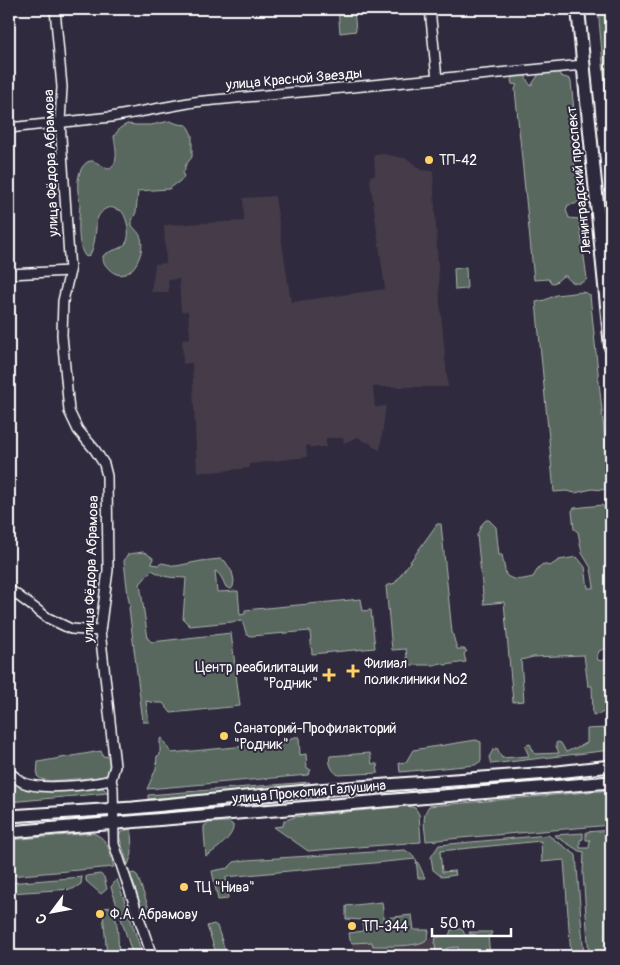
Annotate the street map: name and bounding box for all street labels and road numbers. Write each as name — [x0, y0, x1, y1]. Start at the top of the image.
street label: улица Красной Звезды — [224, 65, 363, 94]
street label: улица Фёдора Абрамова — [40, 89, 62, 238]
street label: Ленинградский проспект — [563, 105, 595, 256]
street label: улица Фёдора Абрамова — [80, 495, 102, 644]
street label: улица Прокопия Галушина — [230, 777, 387, 807]

